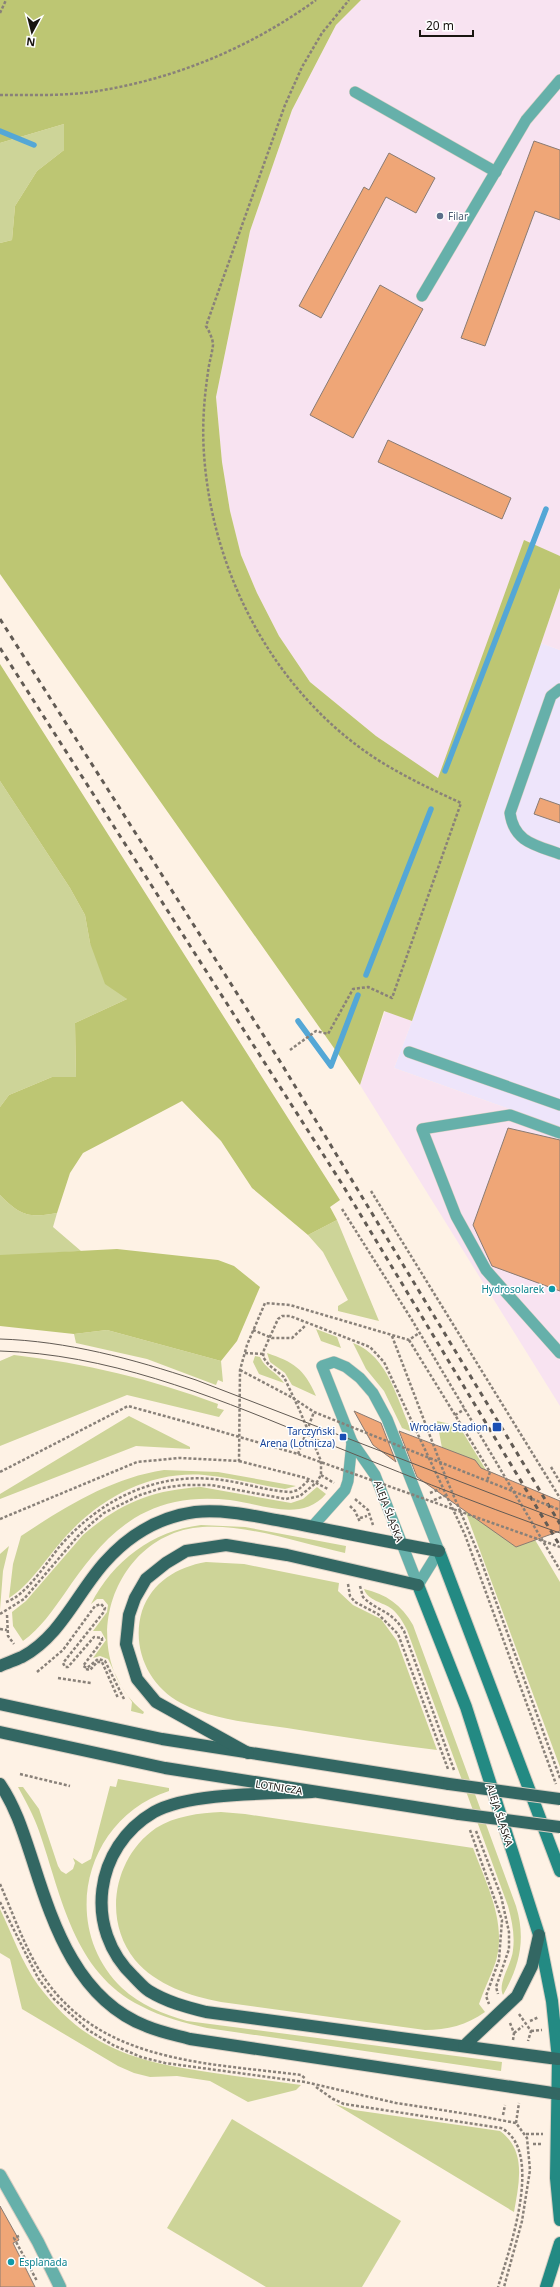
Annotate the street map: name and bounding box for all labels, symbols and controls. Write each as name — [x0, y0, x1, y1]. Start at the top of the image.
north arrow — [12, 12, 52, 52]
scale bar — [420, 12, 473, 38]
text: 20 m — [426, 17, 454, 34]
text: N — [25, 34, 36, 50]
place label: Filar — [448, 209, 468, 223]
marker: Filar — [435, 211, 445, 221]
place label: Hydrosolarek — [481, 1282, 545, 1296]
marker: Hydrosolarek — [547, 1284, 557, 1294]
place label: Wrocław Stadion — [410, 1420, 488, 1434]
marker: Wrocław Stadion — [491, 1421, 503, 1433]
place label: Tarczyński Arena (Lotnicza) — [260, 1424, 335, 1450]
marker: Tarczyński Arena (Lotnicza) — [338, 1432, 348, 1442]
street label: ALEJA ŚLĄSKA — [371, 1478, 407, 1544]
street label: LOTNICZA — [254, 1776, 304, 1798]
street label: ALEJA ŚLĄSKA — [483, 1782, 517, 1849]
place label: Esplanada — [19, 2255, 67, 2269]
marker: Esplanada — [6, 2257, 16, 2267]

